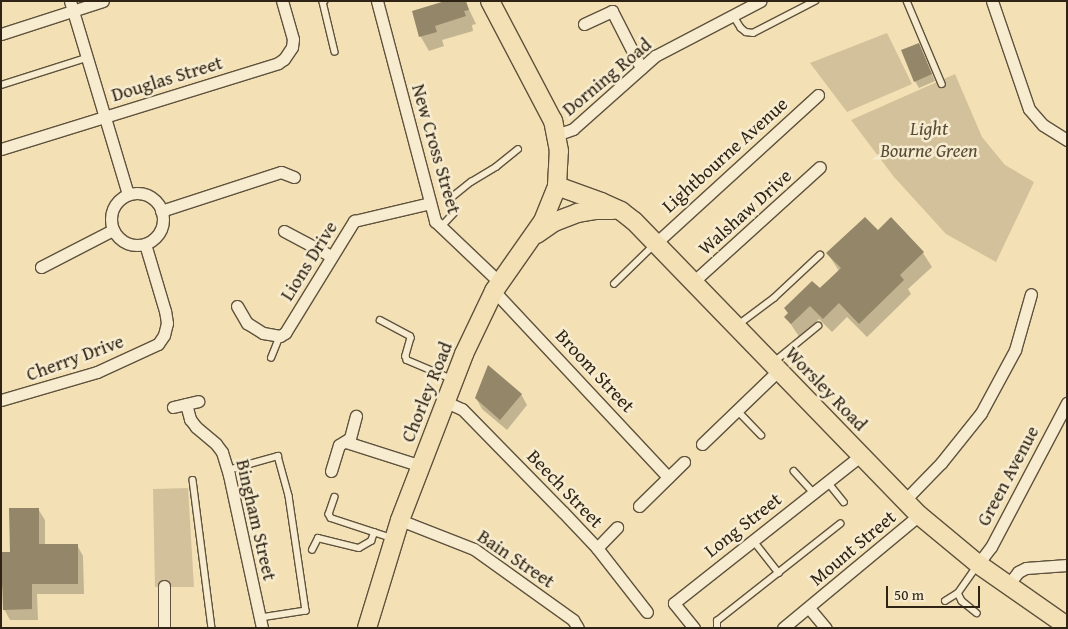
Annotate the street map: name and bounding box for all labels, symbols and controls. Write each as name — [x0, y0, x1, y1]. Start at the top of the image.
street label: Dorning Road — [558, 33, 656, 121]
street label: Douglas Street — [109, 51, 225, 107]
street label: New Cross Street — [407, 81, 465, 217]
street label: Lightbourne Avenue — [657, 93, 793, 217]
park label: Light Bourne Green — [880, 118, 978, 162]
street label: Walshaw Drive — [694, 164, 796, 260]
street label: Lions Drive — [276, 217, 342, 305]
street label: Broom Street — [551, 325, 639, 417]
street label: Cherry Drive — [23, 330, 127, 386]
street label: Chorley Road — [397, 339, 457, 445]
street label: Worsley Road — [780, 342, 872, 436]
street label: Green Avenue — [972, 422, 1044, 530]
street label: Beech Street — [522, 445, 608, 533]
street label: Bingham Street — [231, 457, 281, 583]
street label: Long Street — [700, 488, 786, 562]
street label: Mount Street — [805, 505, 901, 591]
street label: Bain Street — [473, 525, 559, 593]
scale bar — [888, 576, 982, 608]
text: 50 m — [894, 584, 924, 605]

